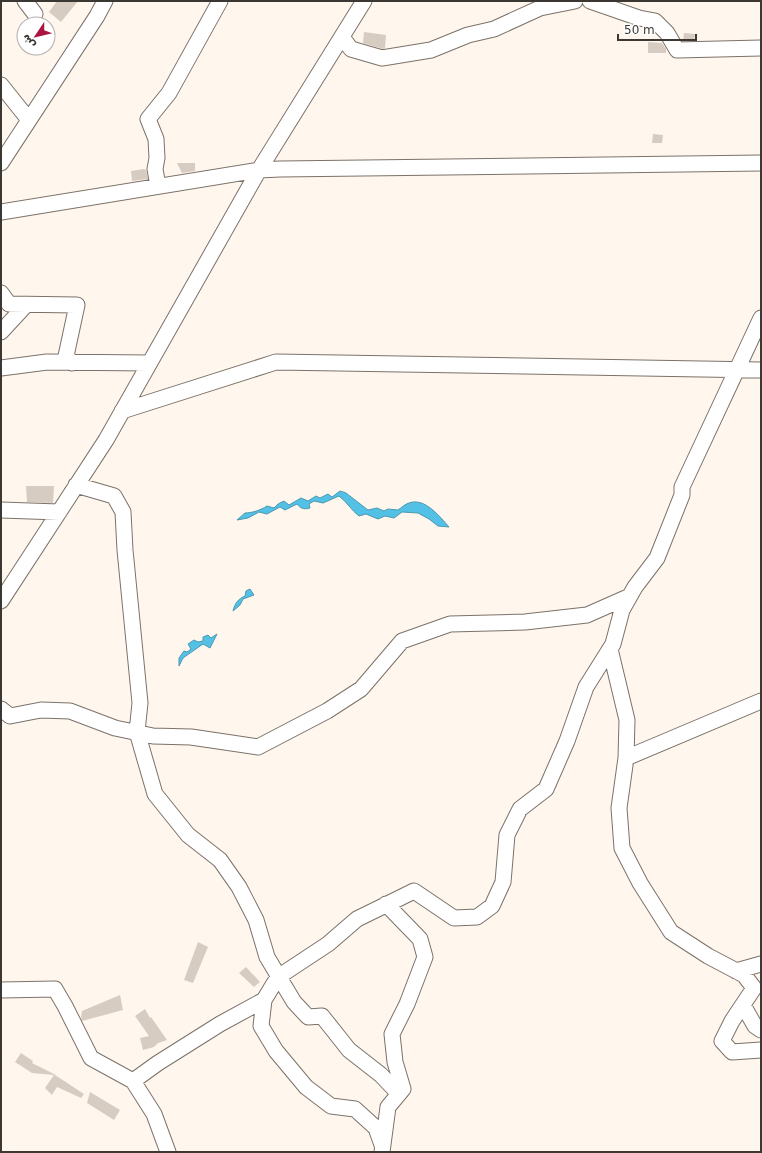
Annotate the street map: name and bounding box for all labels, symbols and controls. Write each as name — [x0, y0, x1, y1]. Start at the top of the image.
north arrow — [16, 16, 56, 56]
scale bar — [618, 16, 696, 42]
text: 50 m — [624, 23, 655, 37]
text: ش — [19, 32, 38, 51]

